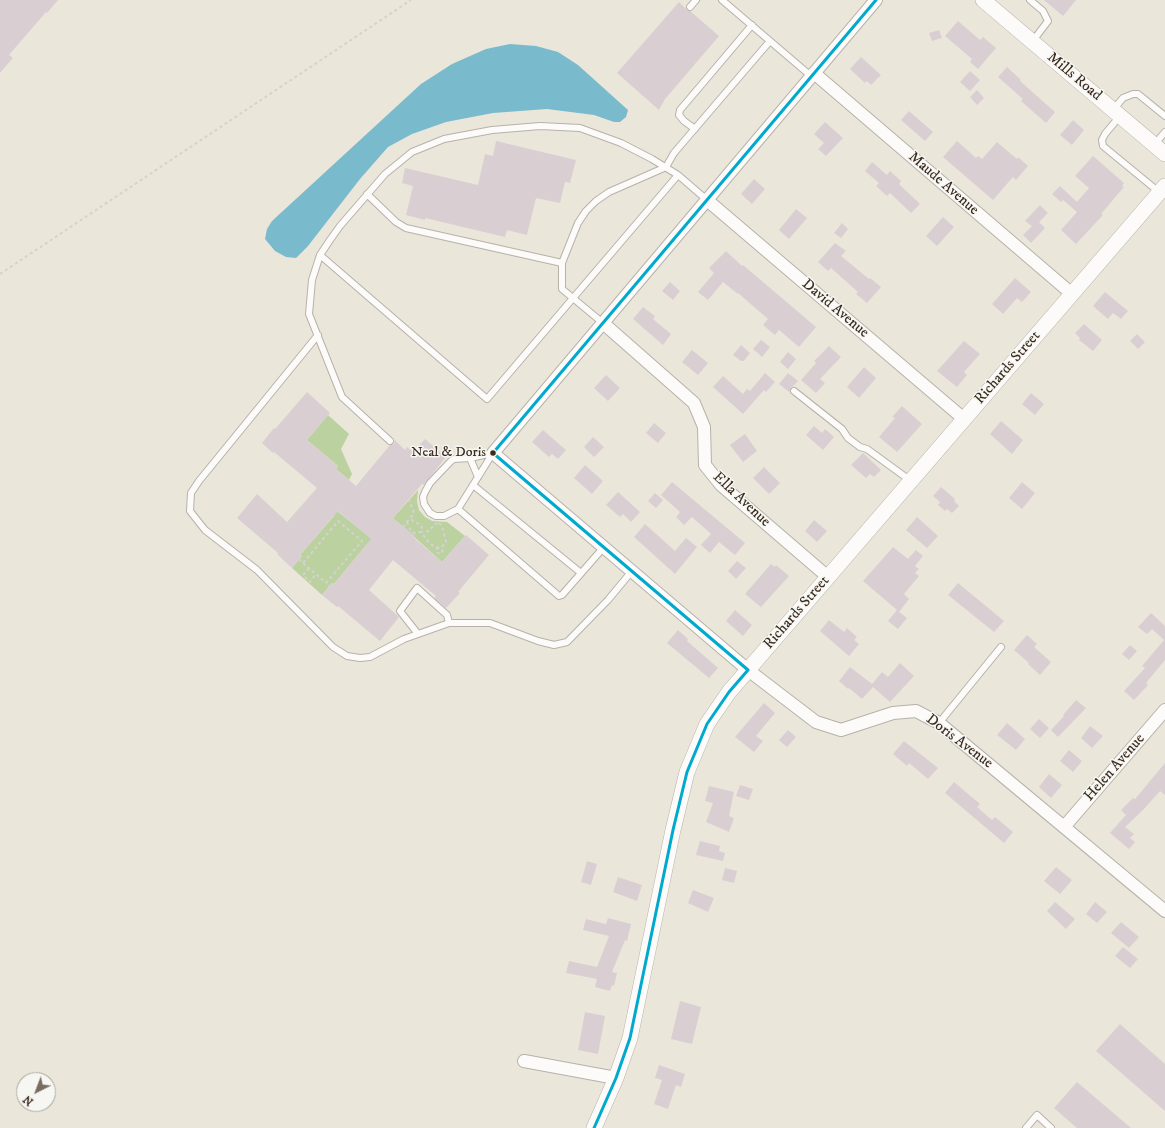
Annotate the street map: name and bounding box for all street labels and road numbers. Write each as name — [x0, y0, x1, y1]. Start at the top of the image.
street label: Mills Road — [1043, 49, 1105, 105]
street label: Maude Avenue — [904, 149, 982, 219]
street label: David Avenue — [798, 276, 872, 342]
street label: Richards Street — [971, 328, 1045, 408]
street label: Ella Avenue — [708, 469, 774, 531]
street label: Richards Street — [760, 573, 834, 653]
street label: Doris Avenue — [922, 711, 996, 773]
street label: Helen Avenue — [1081, 731, 1149, 805]

